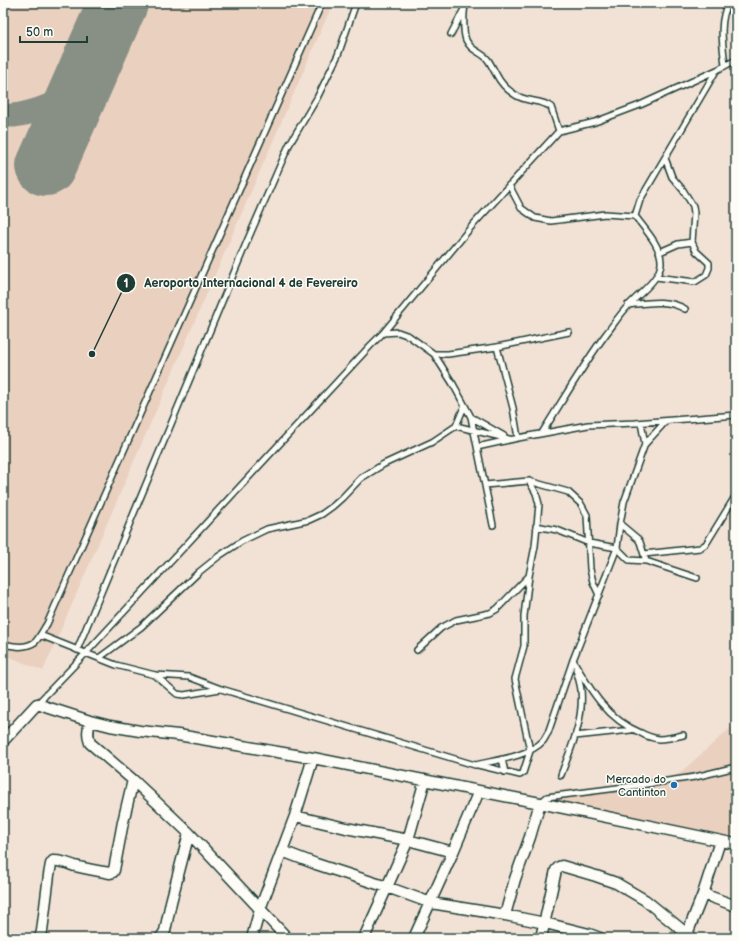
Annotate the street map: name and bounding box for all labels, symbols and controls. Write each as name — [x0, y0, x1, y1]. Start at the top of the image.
scale bar — [20, 18, 87, 44]
text: 50 m — [26, 25, 53, 40]
callout: Aeroporto Internacional 4 de Fevereiro — [116, 271, 366, 295]
text: 1 — [123, 276, 129, 291]
text: Aeroporto Internacional 4 de Fevereiro — [143, 276, 358, 291]
place label: Mercado do Cantinton — [606, 773, 666, 799]
marker: Mercado do Cantinton — [669, 780, 679, 790]

